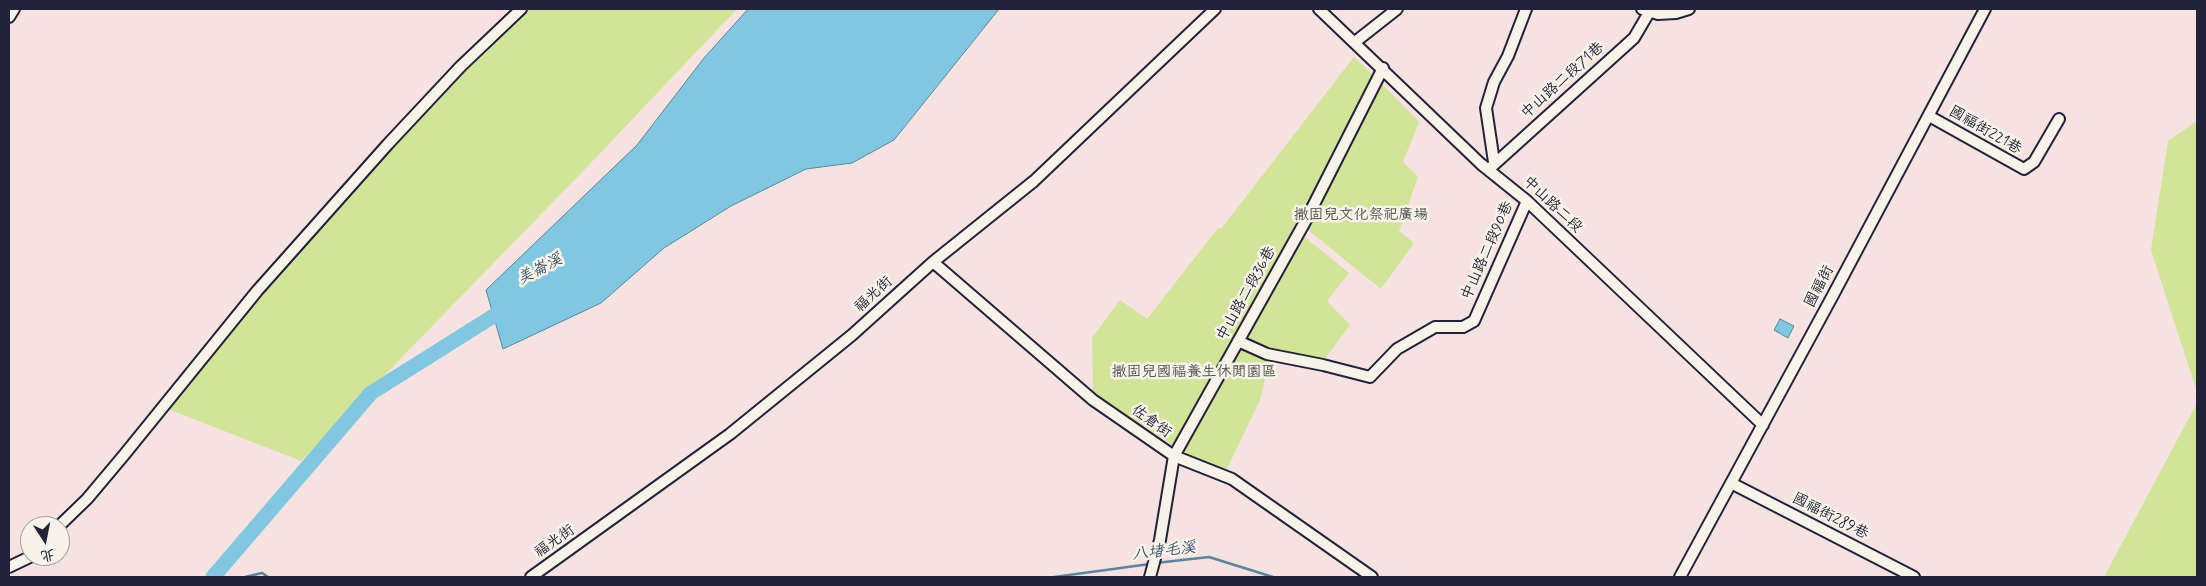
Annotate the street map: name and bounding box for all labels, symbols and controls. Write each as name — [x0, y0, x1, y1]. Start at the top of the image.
street label: 中山路二段71巷 — [1518, 39, 1608, 123]
street label: 國福街221巷 — [1945, 103, 2025, 159]
street label: 中山路二段 — [1518, 173, 1586, 237]
street label: 中山路二段90巷 — [1458, 199, 1518, 303]
park label: 撒固兒文化祭祀廣場 — [1294, 207, 1428, 225]
street label: 中山路二段36巷 — [1214, 244, 1280, 344]
water label: 美崙溪 — [514, 251, 566, 289]
street label: 國福街 — [1801, 263, 1839, 311]
street label: 福光街 — [851, 273, 897, 317]
park label: 撒固兒國福養生休閒園區 — [1112, 364, 1276, 382]
street label: 佐倉街 — [1127, 402, 1175, 442]
street label: 國福街289巷 — [1789, 490, 1871, 544]
north arrow — [20, 516, 70, 566]
street label: 福光街 — [531, 522, 579, 562]
water label: 八堵毛溪 — [1131, 539, 1197, 565]
text: 北 — [39, 545, 56, 565]

